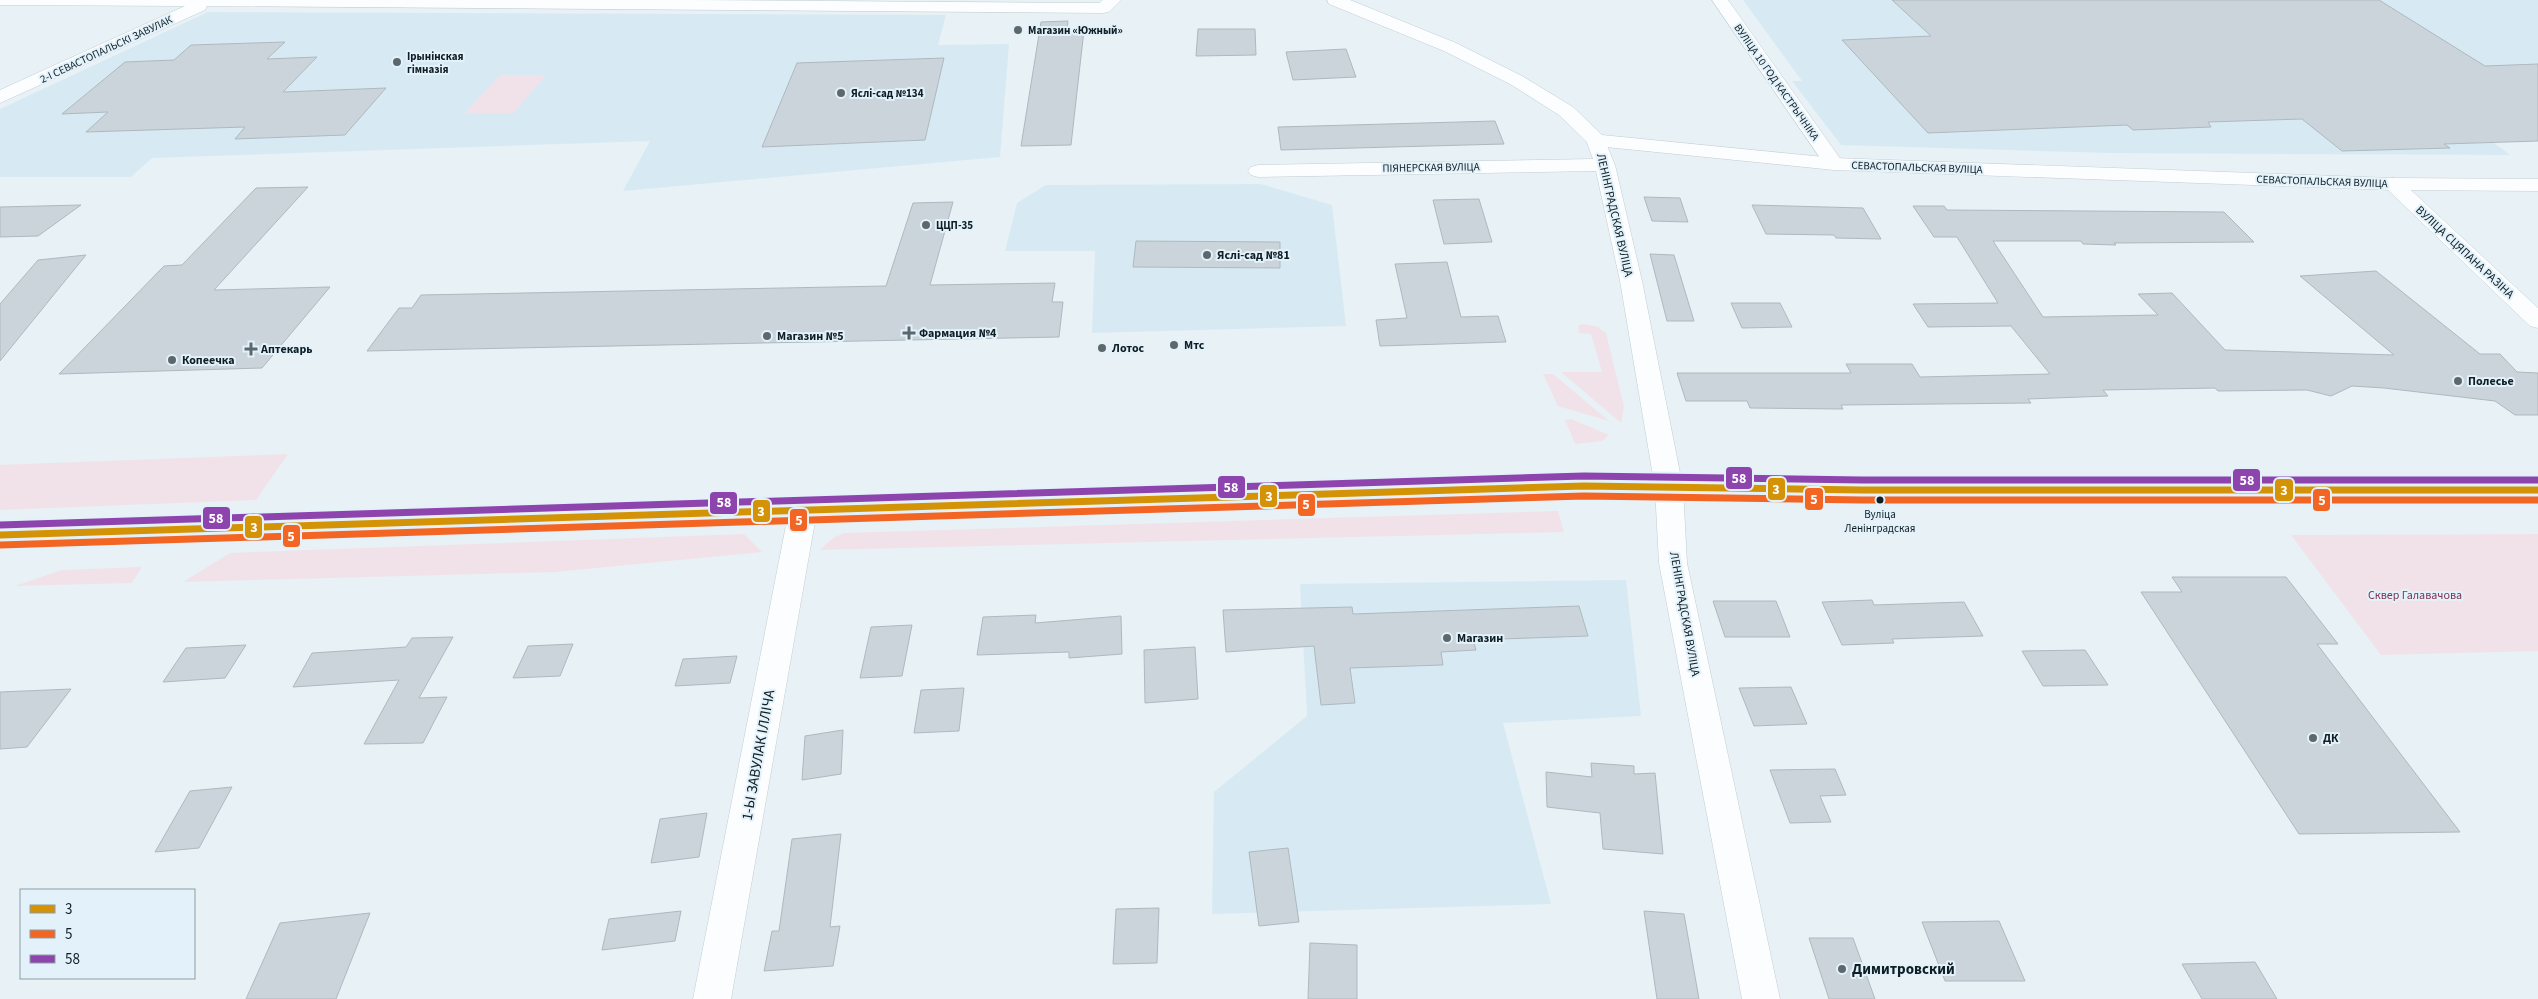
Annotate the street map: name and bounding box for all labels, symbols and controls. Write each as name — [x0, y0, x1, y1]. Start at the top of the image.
street label: 2-І СЕВАСТОПАЛЬСКІ ЗАВУЛАК — [38, 12, 175, 87]
street label: ВУЛІЦА 10 ГОД КАСТРЫЧНІКА — [1731, 21, 1823, 144]
place label: Магазин «Южный» — [1028, 23, 1123, 38]
marker: Магазин «Южный» — [1012, 24, 1024, 36]
place label: Ірынінская гімназія — [407, 49, 463, 77]
marker: Ірынінская гімназія — [391, 56, 403, 68]
place label: Яслі-сад №134 — [851, 86, 924, 101]
marker: Яслі-сад №134 — [835, 87, 847, 99]
street label: ЛЕНІНГРАДСКАЯ ВУЛІЦА — [1592, 152, 1637, 279]
street label: СЕВАСТОПАЛЬСКАЯ ВУЛІЦА — [1851, 158, 1983, 177]
street label: ПІЯНЕРСКАЯ ВУЛІЦА — [1382, 159, 1480, 176]
street label: СЕВАСТОПАЛЬСКАЯ ВУЛІЦА — [2256, 172, 2388, 191]
street label: ВУЛІЦА СЦЯПАНА РАЗІНА — [2412, 202, 2518, 303]
place label: ЦЦП-35 — [936, 218, 973, 233]
marker: ЦЦП-35 — [920, 219, 932, 231]
place label: Яслі-сад №81 — [1217, 247, 1290, 264]
marker: Яслі-сад №81 — [1201, 249, 1213, 261]
place label: Фармация №4 — [919, 325, 997, 342]
marker: Фармация №4 — [903, 327, 915, 339]
place label: Магазин №5 — [777, 328, 844, 345]
marker: Магазин №5 — [761, 330, 773, 342]
place label: Мтс — [1184, 337, 1205, 354]
marker: Мтс — [1168, 339, 1180, 351]
place label: Лотос — [1111, 340, 1145, 357]
place label: Аптекарь — [260, 341, 313, 358]
marker: Лотос — [1096, 342, 1108, 354]
marker: Аптекарь — [245, 343, 257, 355]
place label: Копеечка — [182, 352, 235, 369]
marker: Копеечка — [166, 354, 178, 366]
place label: Полесье — [2468, 373, 2514, 390]
marker: Полесье — [2452, 375, 2464, 387]
line badge: 58 — [1725, 466, 1753, 490]
line badge: 58 — [2232, 468, 2261, 492]
text: 58 — [1732, 469, 1746, 489]
text: 58 — [2240, 471, 2254, 491]
line badge: 58 — [1217, 475, 1246, 499]
line badge: 3 — [1767, 477, 1786, 501]
text: 58 — [1224, 478, 1238, 498]
line badge: 3 — [2274, 478, 2294, 502]
text: 3 — [1772, 480, 1780, 500]
text: 3 — [2280, 481, 2288, 501]
line badge: 3 — [1259, 484, 1278, 508]
text: 3 — [1265, 487, 1273, 507]
line badge: 5 — [1804, 487, 1824, 511]
line badge: 5 — [2312, 488, 2331, 512]
text: 5 — [1810, 490, 1818, 510]
line badge: 58 — [709, 491, 738, 515]
text: 5 — [2318, 491, 2326, 511]
text: 58 — [717, 493, 731, 513]
line badge: 5 — [1297, 493, 1316, 517]
text: 5 — [1302, 495, 1310, 515]
marker: Вуліца Ленінградская — [1875, 495, 1885, 505]
line badge: 3 — [752, 499, 771, 523]
text: 3 — [757, 502, 765, 522]
line badge: 58 — [202, 506, 231, 530]
place label: Вуліца Ленінградская — [1845, 507, 1915, 536]
line badge: 5 — [789, 508, 808, 532]
text: 58 — [209, 509, 223, 529]
text: 5 — [795, 511, 803, 531]
line badge: 3 — [244, 515, 263, 539]
text: 3 — [250, 518, 258, 538]
line badge: 5 — [282, 524, 301, 548]
text: 5 — [287, 527, 295, 547]
street label: ЛЕНІНГРАДСКАЯ ВУЛІЦА — [1665, 550, 1704, 678]
park label: Сквер Галавачова — [2368, 587, 2462, 604]
place label: Магазин — [1457, 630, 1503, 647]
marker: Магазин — [1441, 632, 1453, 644]
street label: 1-Ы ЗАВУЛАК ІЛЛІЧА — [737, 687, 780, 822]
place label: ДК — [2323, 730, 2339, 747]
marker: ДК — [2307, 732, 2319, 744]
legend — [20, 889, 195, 979]
text: 3 — [65, 899, 72, 920]
text: 5 — [65, 924, 72, 945]
text: 58 — [65, 949, 80, 970]
place label: Димитровский — [1852, 959, 1955, 980]
marker: Димитровский — [1836, 963, 1848, 975]

